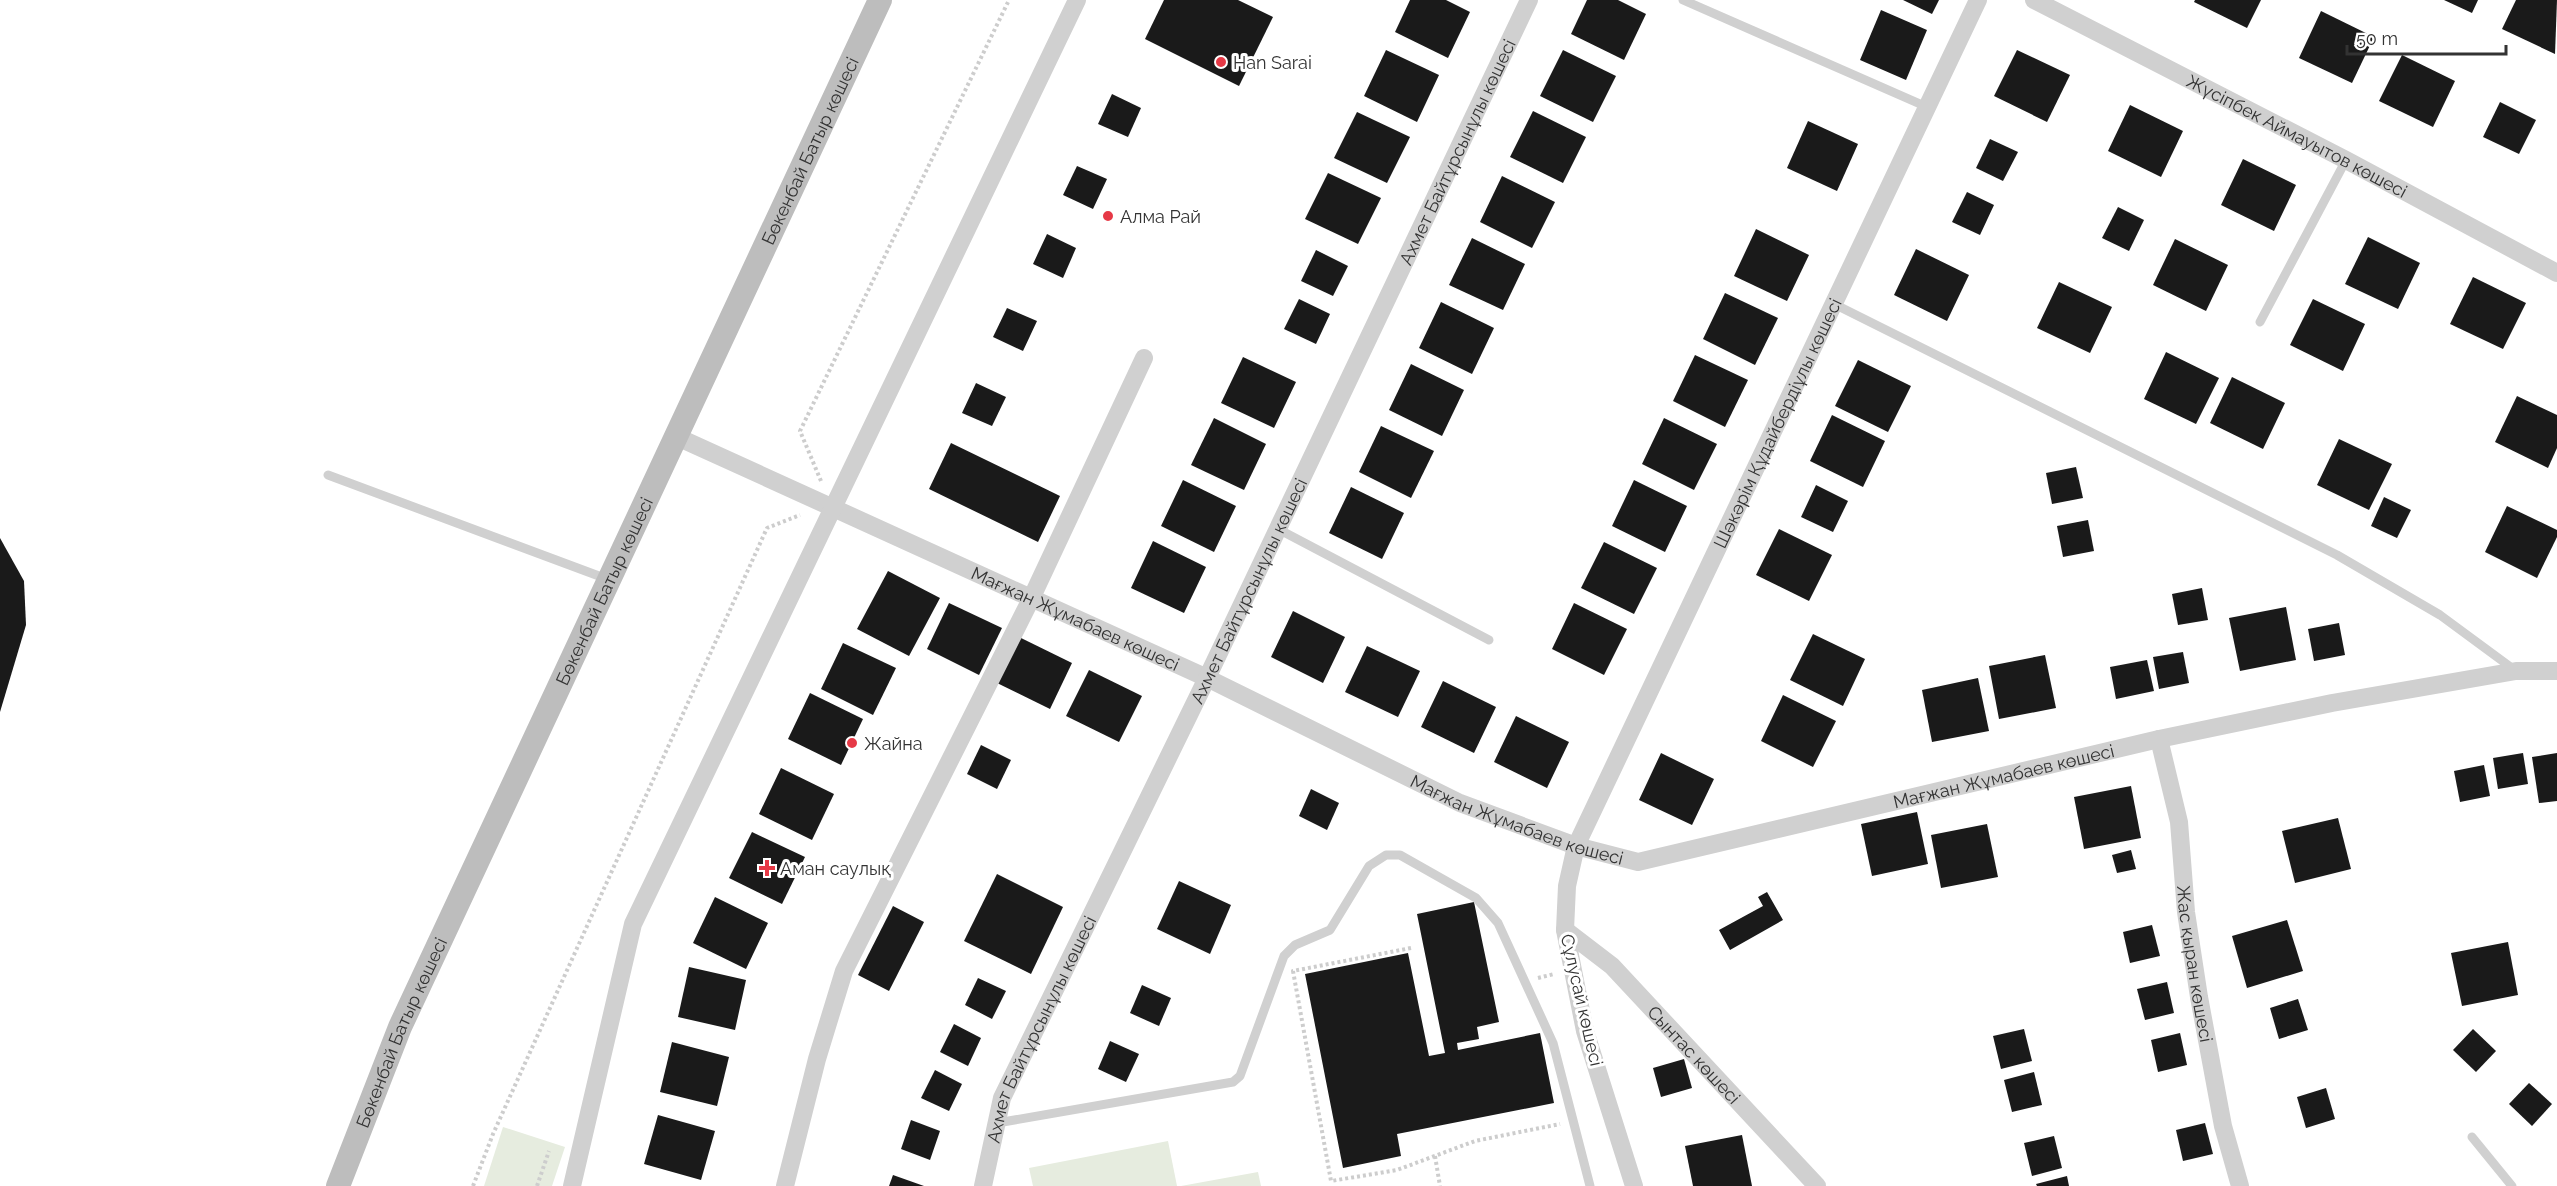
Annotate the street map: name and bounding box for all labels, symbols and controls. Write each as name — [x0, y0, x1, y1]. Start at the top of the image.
scale bar — [2347, 18, 2506, 56]
text: 50 m — [2356, 28, 2398, 49]
street label: Ахмет Байтұрсынұлы көшесі — [1394, 36, 1519, 268]
place label: Han Sarai — [1233, 52, 1312, 73]
street label: Бөкенбай Батыр көшесі — [757, 53, 862, 248]
marker: Han Sarai — [1214, 55, 1228, 69]
street label: Жүсіпбек Аймауытов көшесі — [2183, 70, 2411, 201]
place label: Алма Рай — [1120, 206, 1201, 227]
marker: Алма Рай — [1101, 209, 1115, 223]
street label: Шәкәрім Құдайбердіұлы көшесі — [1709, 295, 1845, 551]
street label: Ахмет Байтұрсынұлы көшесі — [1186, 475, 1311, 707]
street label: Бөкенбай Батыр көшесі — [551, 494, 657, 688]
street label: Мағжан Жұмабаев көшесі — [968, 562, 1183, 675]
place label: Жайна — [864, 733, 923, 754]
marker: Жайна — [845, 736, 859, 750]
street label: Мағжан Жұмабаев көшесі — [1891, 739, 2116, 812]
street label: Мағжан Жұмабаев көшесі — [1407, 770, 1626, 868]
place label: Аман саулық — [780, 858, 891, 879]
marker: Аман саулық — [758, 859, 776, 877]
street label: Жас қыран көшесі — [2173, 884, 2218, 1044]
street label: Ахмет Байтұрсынұлы көшесі — [982, 912, 1100, 1145]
street label: Сұлусай көшесі — [1557, 932, 1607, 1068]
street label: Бөкенбай Батыр көшесі — [351, 934, 451, 1131]
street label: Сынтас көшесі — [1644, 1001, 1745, 1108]

